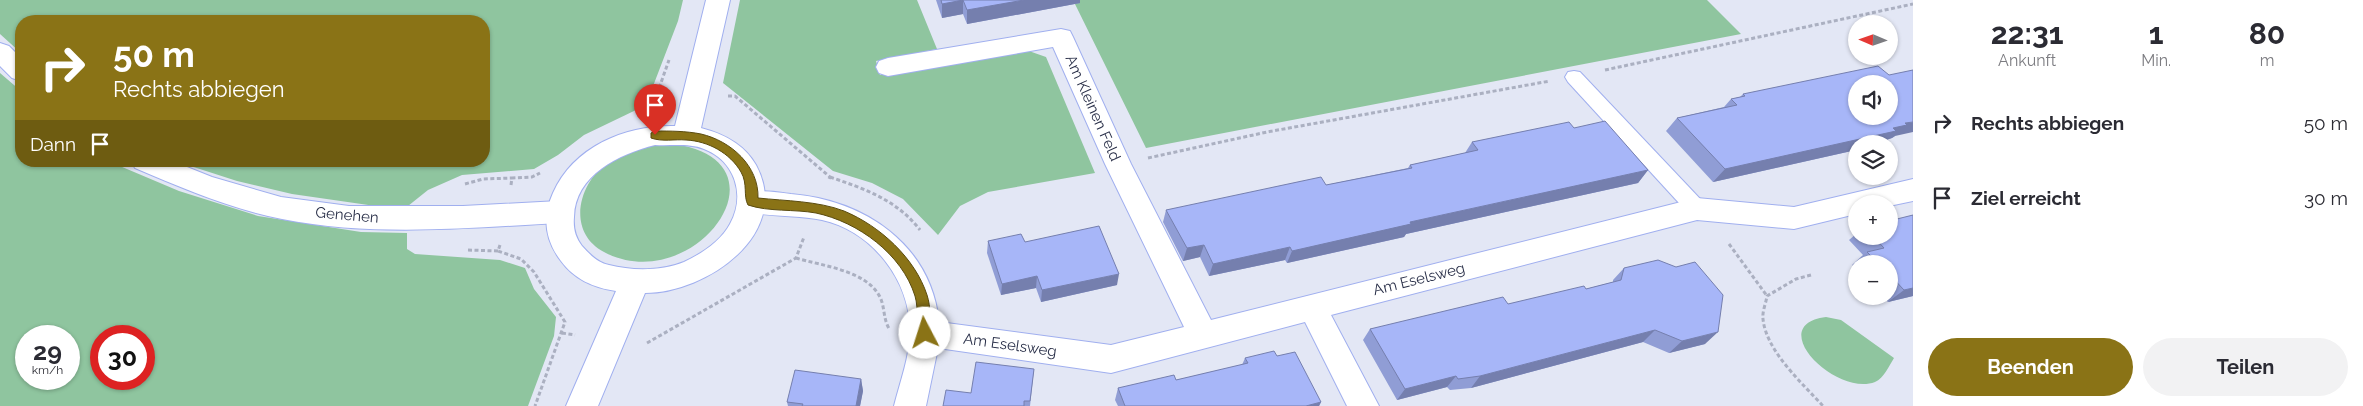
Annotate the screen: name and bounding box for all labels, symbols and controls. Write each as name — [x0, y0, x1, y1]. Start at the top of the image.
north arrow — [1848, 15, 1898, 65]
map controls — [1848, 15, 1898, 305]
text: 22:31 — [1991, 16, 2064, 51]
text: 1 — [2149, 16, 2164, 51]
text: 80 — [2249, 16, 2285, 51]
text: 50 m — [113, 34, 195, 75]
icon: right — [30, 35, 95, 100]
text: Ankunft — [1998, 51, 2056, 70]
text: Min. — [2141, 51, 2171, 70]
text: m — [2260, 51, 2274, 70]
street label: Am Kleinen Feld — [1062, 52, 1124, 164]
button: sound — [1848, 75, 1898, 125]
text: Rechts abbiegen — [113, 76, 285, 102]
pin — [634, 84, 676, 135]
icon: arrive — [641, 91, 669, 119]
icon: right — [1928, 109, 1956, 137]
text: Rechts abbiegen — [1971, 112, 2124, 134]
text: 50 m — [2304, 112, 2348, 134]
icon: arrive — [86, 130, 114, 158]
text: Dann — [30, 133, 76, 155]
button: layers — [1848, 135, 1898, 185]
icon: arrive — [1928, 184, 1956, 212]
text: Ziel erreicht — [1971, 187, 2081, 209]
text: 30 m — [2304, 187, 2348, 209]
button: + — [1848, 195, 1898, 245]
street label: Genehen — [315, 203, 379, 227]
button: − — [1848, 255, 1898, 305]
street label: Am Eselsweg — [1371, 259, 1467, 299]
position arrow — [898, 306, 950, 358]
speed limit sign: 30 — [90, 325, 155, 390]
street label: Am Eselsweg — [962, 330, 1058, 360]
text: 29 — [33, 336, 62, 366]
button: Beenden — [1928, 338, 2133, 396]
button: Teilen — [2143, 338, 2348, 396]
text: km/h — [32, 363, 63, 377]

